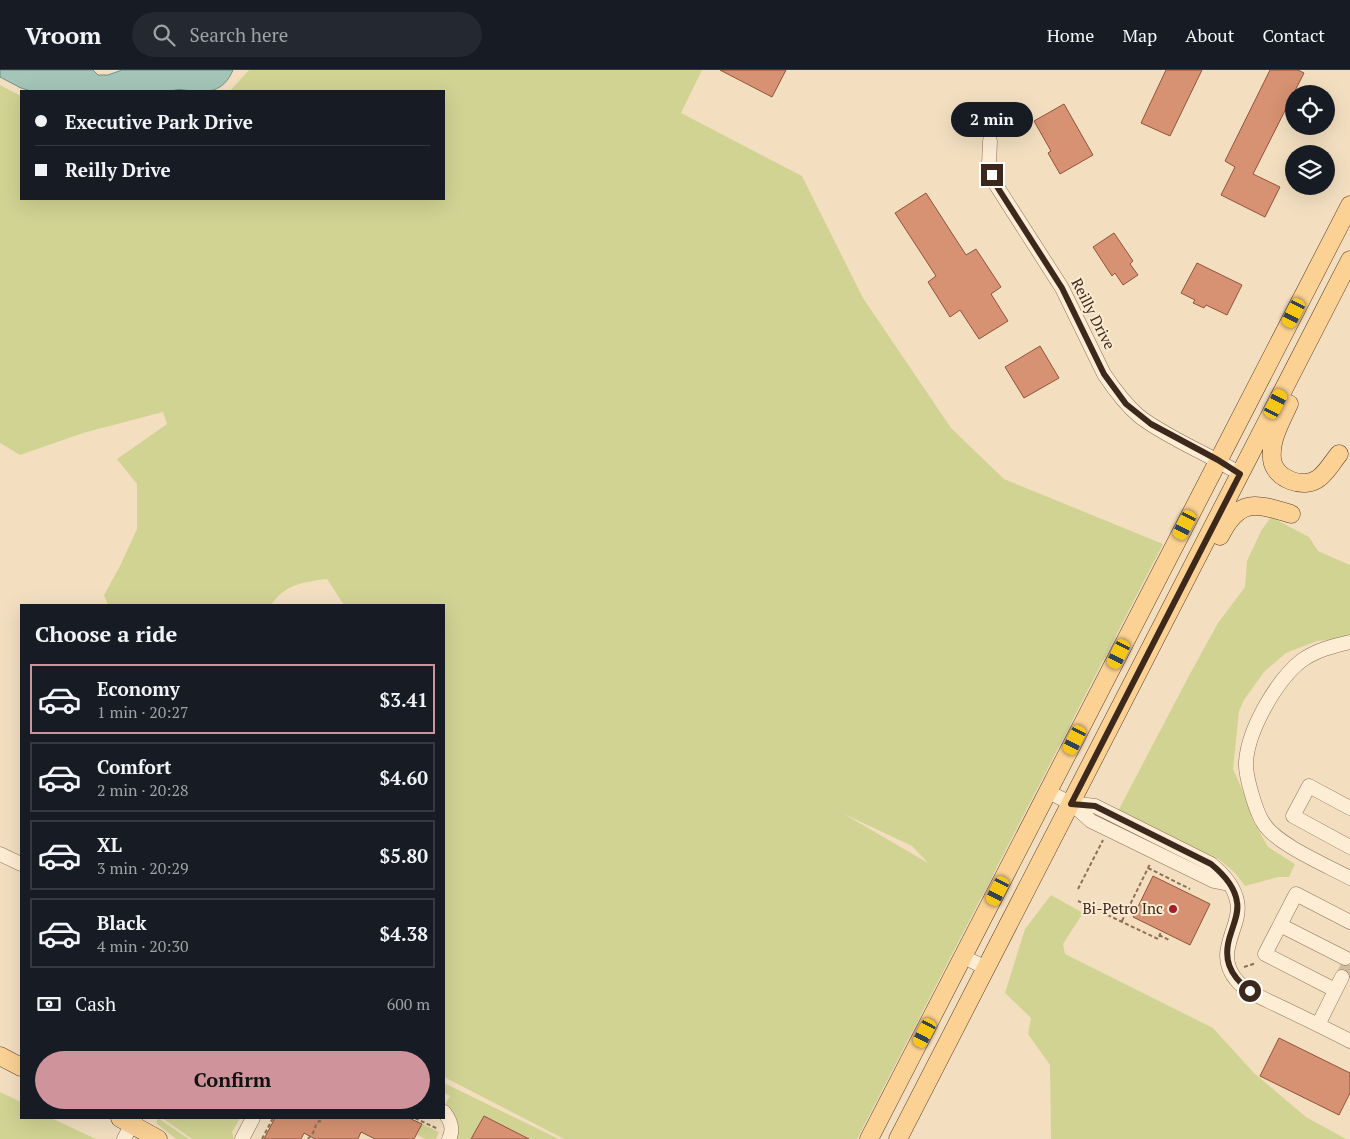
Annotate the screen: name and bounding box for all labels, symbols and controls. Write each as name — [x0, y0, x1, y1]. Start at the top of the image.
search box — [132, 12, 482, 57]
text: Vroom — [25, 19, 102, 51]
icon: search — [150, 21, 178, 49]
text: Search here — [190, 22, 288, 47]
text: Home — [1047, 23, 1094, 47]
text: Map — [1122, 23, 1157, 47]
text: About — [1185, 23, 1234, 47]
text: Contact — [1262, 23, 1325, 47]
map controls — [1285, 85, 1335, 195]
button: locate — [1285, 85, 1335, 135]
callout: 2 min — [951, 102, 1033, 138]
text: 2 min — [970, 108, 1014, 130]
text: Executive Park Drive — [65, 109, 253, 134]
button: layers — [1285, 145, 1335, 195]
text: Reilly Drive — [65, 157, 171, 182]
route end — [981, 164, 1003, 186]
street label: Reilly Drive — [1067, 275, 1120, 353]
car — [1280, 296, 1307, 330]
car — [1262, 387, 1289, 421]
car — [1171, 508, 1198, 542]
text: Choose a ride — [35, 619, 177, 648]
car — [1105, 637, 1132, 671]
text: Economy — [97, 676, 180, 701]
icon: car — [37, 677, 82, 722]
text: $3.41 — [379, 687, 428, 712]
text: 1 min · 20:27 — [97, 701, 189, 723]
car — [1061, 723, 1088, 757]
text: Comfort — [97, 754, 172, 779]
icon: car — [37, 755, 82, 800]
text: $4.60 — [379, 765, 428, 790]
text: 2 min · 20:28 — [97, 779, 189, 801]
text: XL — [97, 832, 122, 857]
icon: car — [37, 833, 82, 878]
text: $5.80 — [379, 843, 428, 868]
text: 3 min · 20:29 — [97, 857, 189, 879]
car — [984, 874, 1011, 908]
place label: Bi-Petro Inc — [1082, 898, 1163, 918]
marker: Bi-Petro Inc — [1167, 903, 1179, 915]
text: Black — [97, 910, 147, 935]
icon: car — [37, 911, 82, 956]
text: $4.38 — [379, 921, 428, 946]
text: 4 min · 20:30 — [97, 935, 189, 957]
route start — [1239, 980, 1261, 1002]
icon: cash — [35, 990, 63, 1018]
text: Cash — [75, 991, 116, 1016]
text: 600 m — [387, 993, 430, 1015]
car — [911, 1016, 938, 1050]
button: Confirm — [35, 1051, 430, 1109]

